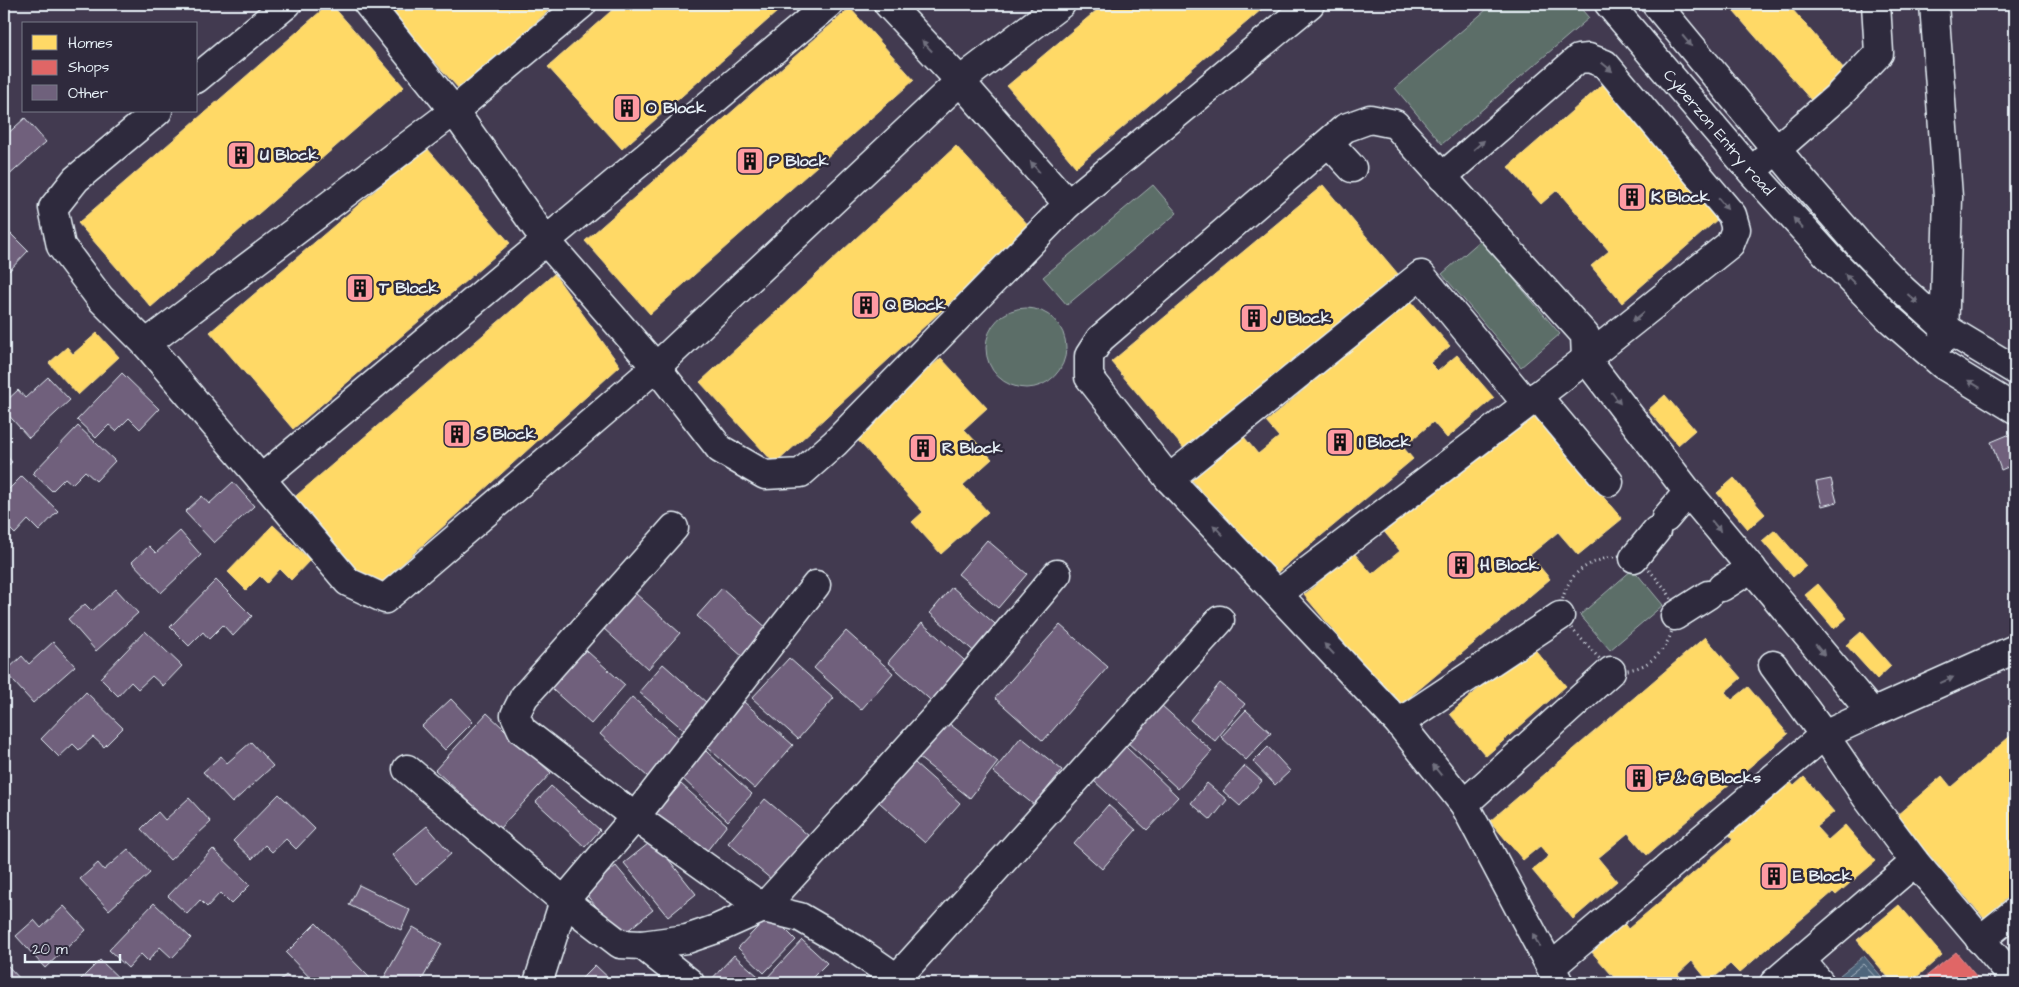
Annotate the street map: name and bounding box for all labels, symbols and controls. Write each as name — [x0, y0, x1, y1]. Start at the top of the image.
legend — [22, 22, 198, 112]
text: Homes — [68, 33, 113, 54]
one-way arrow — [1681, 35, 1692, 48]
one-way arrow — [921, 40, 933, 52]
text: Shops — [68, 57, 110, 78]
one-way arrow — [1600, 62, 1613, 73]
street label: Cyberzon Entry road — [1658, 65, 1779, 200]
text: Other — [68, 83, 108, 104]
building icon: O Block — [612, 93, 642, 123]
place label: O Block — [646, 97, 706, 119]
one-way arrow — [1472, 139, 1485, 150]
building icon: U Block — [226, 140, 256, 170]
place label: U Block — [260, 144, 318, 166]
building icon: P Block — [735, 146, 765, 176]
place label: P Block — [769, 150, 829, 172]
one-way arrow — [1030, 161, 1041, 174]
building icon: K Block — [1617, 182, 1647, 212]
place label: K Block — [1651, 186, 1710, 208]
one-way arrow — [1718, 197, 1729, 210]
one-way arrow — [1792, 217, 1804, 229]
building icon: T Block — [345, 273, 375, 303]
one-way arrow — [1844, 273, 1856, 285]
place label: T Block — [378, 277, 438, 299]
building icon: Q Block — [851, 290, 881, 320]
one-way arrow — [1906, 293, 1918, 305]
place label: Q Block — [885, 294, 946, 316]
building icon: J Block — [1239, 303, 1269, 333]
place label: J Block — [1272, 307, 1331, 329]
one-way arrow — [1632, 312, 1645, 323]
one-way arrow — [1967, 379, 1980, 388]
one-way arrow — [1611, 391, 1621, 405]
building icon: S Block — [442, 419, 472, 449]
place label: S Block — [475, 423, 536, 445]
building icon: I Block — [1325, 427, 1355, 457]
place label: I Block — [1359, 431, 1411, 453]
building icon: R Block — [908, 433, 938, 463]
place label: R Block — [942, 437, 1003, 459]
one-way arrow — [1710, 519, 1721, 532]
one-way arrow — [1212, 525, 1224, 537]
building icon: H Block — [1446, 550, 1476, 580]
place label: H Block — [1480, 554, 1539, 576]
one-way arrow — [1323, 643, 1335, 655]
one-way arrow — [1815, 644, 1826, 657]
one-way arrow — [1940, 675, 1954, 683]
building icon: F & G Blocks — [1624, 763, 1654, 793]
one-way arrow — [1431, 764, 1442, 777]
place label: F & G Blocks — [1658, 767, 1761, 789]
building icon: E Block — [1759, 861, 1789, 891]
place label: E Block — [1793, 865, 1852, 887]
scale bar — [25, 932, 120, 964]
one-way arrow — [1532, 933, 1541, 947]
text: 20 m — [32, 939, 68, 960]

